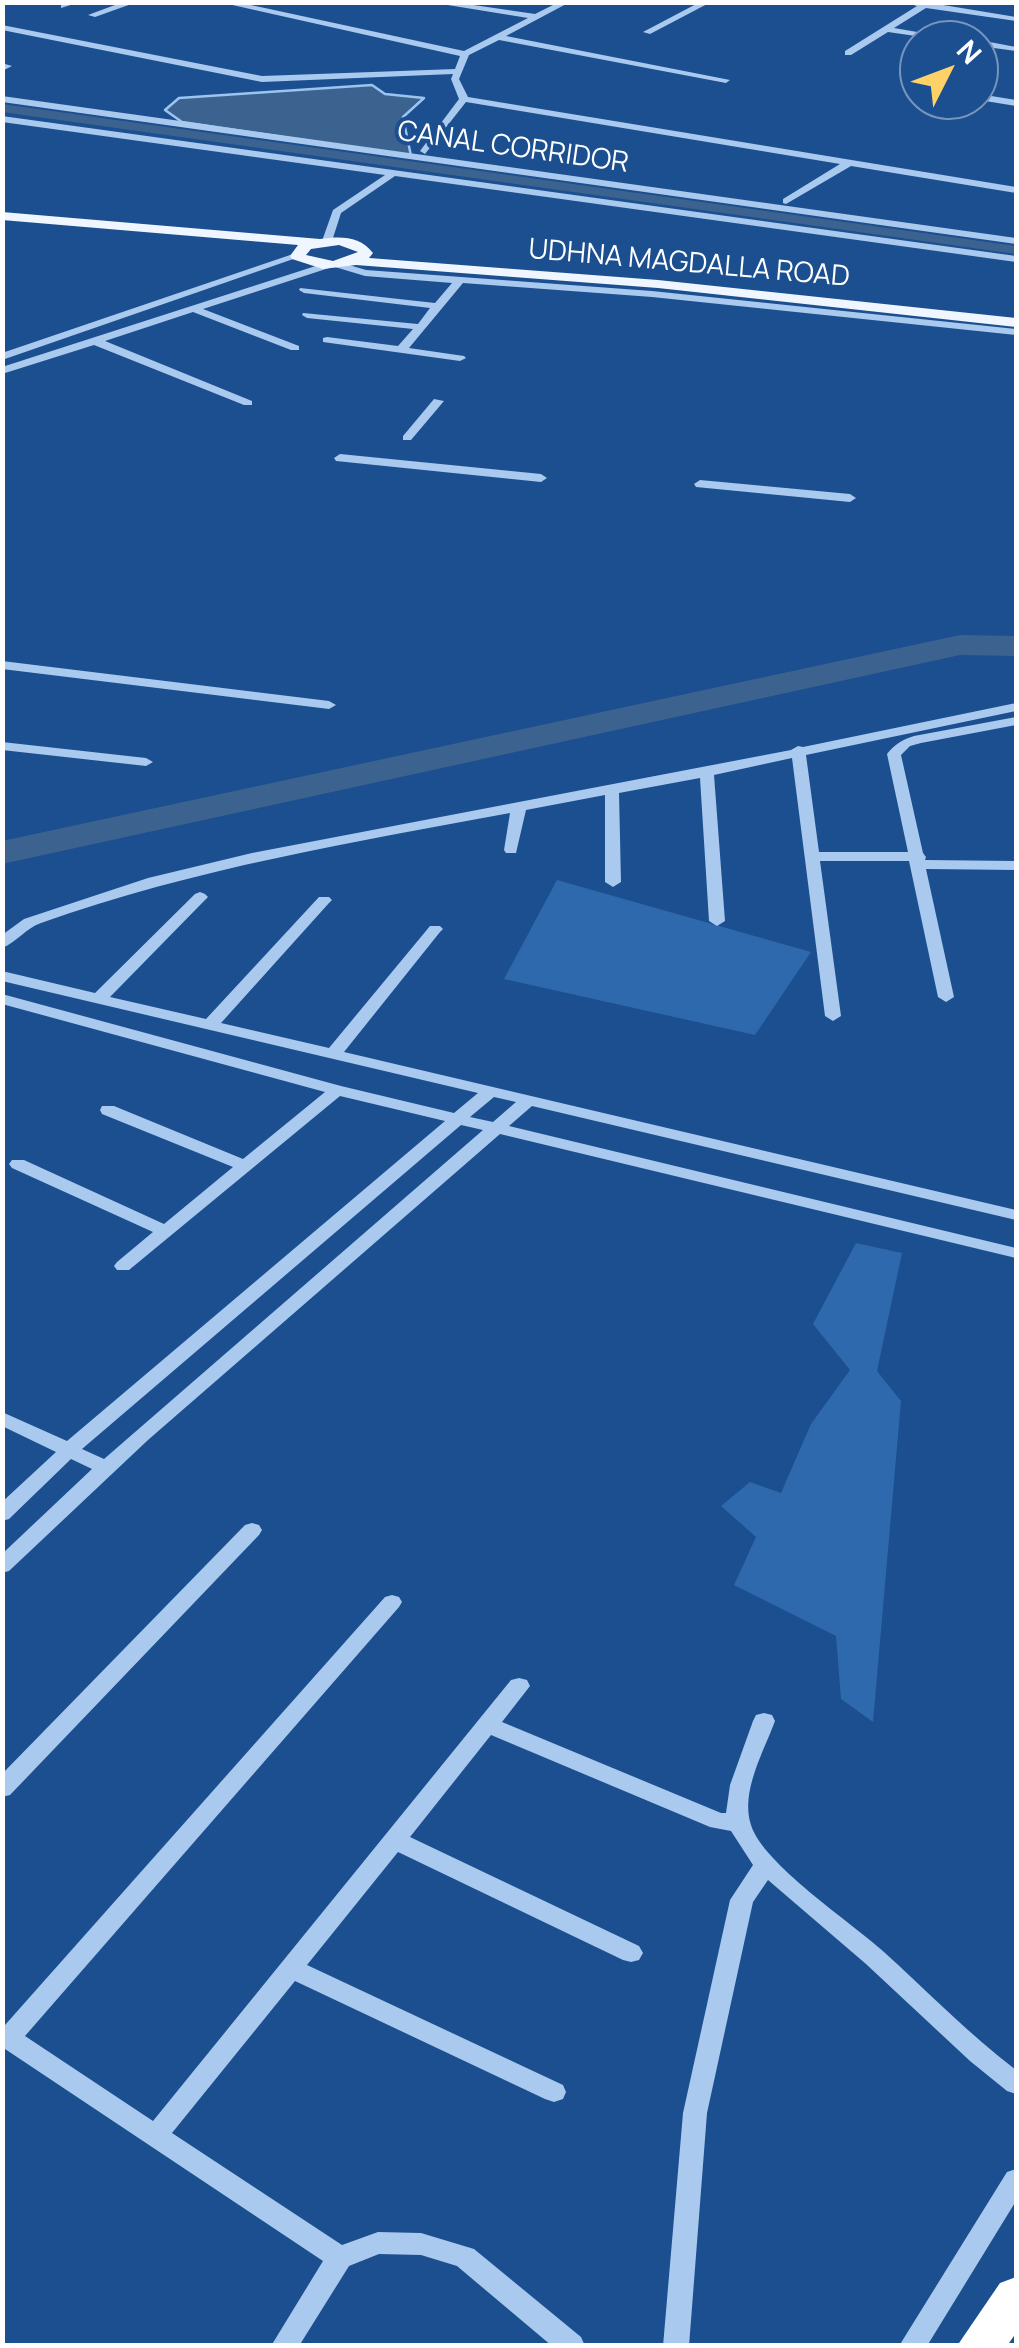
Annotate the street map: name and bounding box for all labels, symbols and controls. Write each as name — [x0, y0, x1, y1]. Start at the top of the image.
north arrow — [899, 20, 999, 120]
text: N — [949, 31, 991, 71]
street label: CANAL CORRIDOR — [395, 115, 631, 181]
street label: UDHNA MAGDALLA ROAD — [527, 233, 851, 295]

